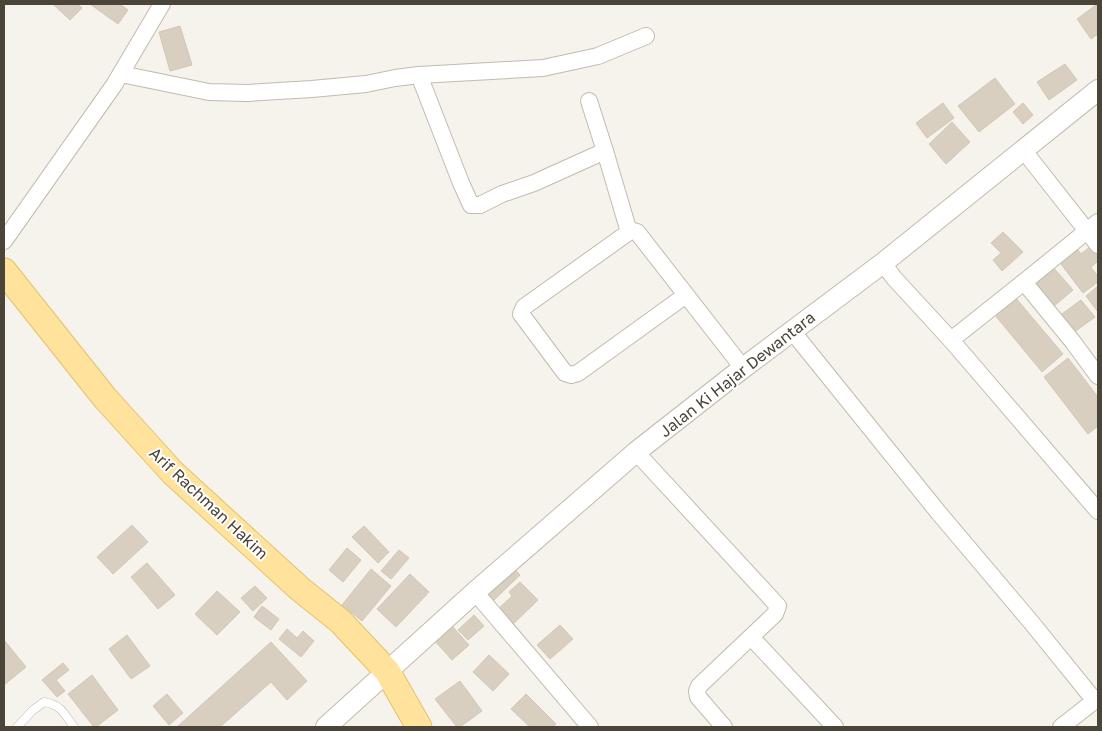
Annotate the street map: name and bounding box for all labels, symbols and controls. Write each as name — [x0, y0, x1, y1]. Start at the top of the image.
street label: Jalan Ki Hajar Dewantara — [655, 307, 819, 441]
street label: Arif Rachman Hakim — [145, 443, 273, 563]

